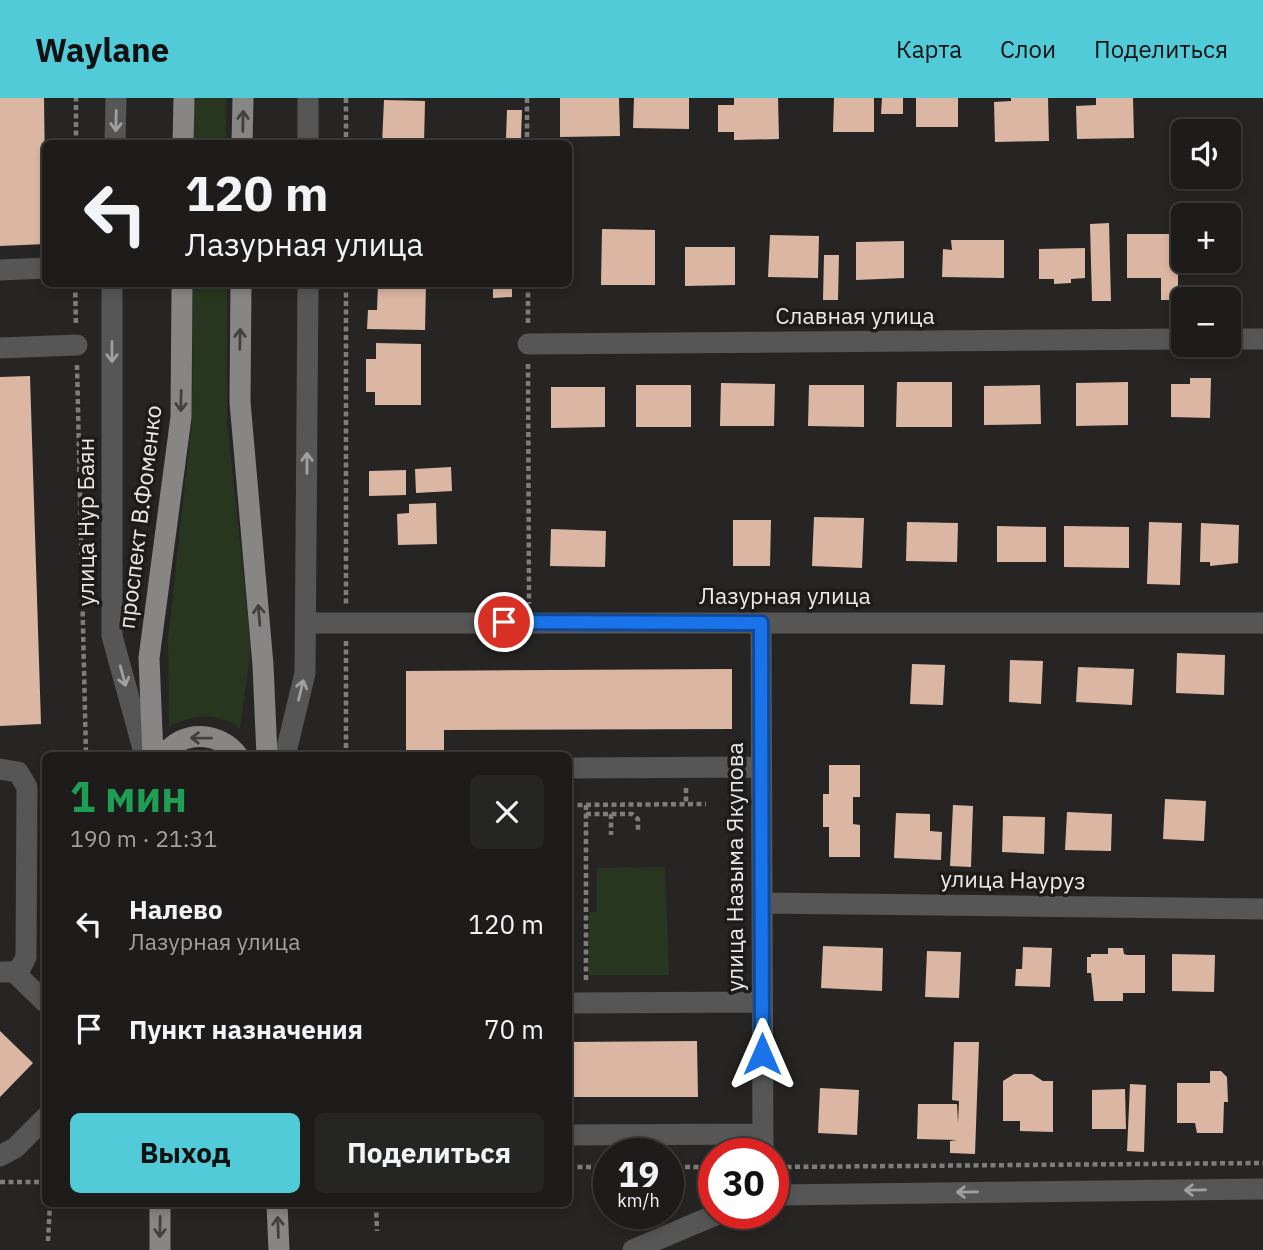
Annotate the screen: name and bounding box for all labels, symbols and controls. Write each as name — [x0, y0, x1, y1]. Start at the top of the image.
text: Waylane — [35, 28, 169, 71]
text: Карта — [896, 33, 962, 65]
text: Слои — [1000, 33, 1056, 65]
text: Поделиться — [1094, 33, 1228, 65]
one-way arrow — [109, 109, 122, 132]
one-way arrow — [236, 110, 250, 133]
map controls — [1171, 119, 1241, 357]
button: sound — [1171, 119, 1241, 189]
text: 120 m — [185, 161, 329, 224]
icon: left — [70, 168, 161, 259]
button: + — [1171, 203, 1241, 273]
text: Лазурная улица — [185, 223, 424, 265]
button: − — [1171, 287, 1241, 357]
street label: Славная улица — [775, 300, 935, 330]
one-way arrow — [233, 328, 247, 351]
one-way arrow — [105, 340, 119, 363]
one-way arrow — [174, 389, 188, 412]
street label: проспект В.Фоменко — [110, 403, 168, 630]
street label: улица Нур Баян — [70, 438, 100, 606]
one-way arrow — [300, 452, 314, 475]
street label: Лазурная улица — [699, 580, 871, 610]
pin — [474, 592, 534, 652]
icon: arrive — [485, 603, 523, 641]
one-way arrow — [252, 604, 265, 626]
one-way arrow — [117, 664, 130, 687]
one-way arrow — [295, 679, 308, 702]
one-way arrow — [190, 731, 213, 745]
street label: улица Назыма Якупова — [719, 742, 749, 992]
text: 1 мин — [70, 769, 187, 824]
button: close — [470, 775, 544, 849]
text: 190 m · 21:31 — [70, 823, 217, 853]
street label: улица Науруз — [940, 863, 1086, 895]
text: Налево — [129, 892, 223, 926]
icon: left — [70, 905, 108, 943]
text: 120 m — [468, 907, 544, 941]
text: Лазурная улица — [129, 926, 300, 956]
icon: arrive — [70, 1010, 108, 1048]
text: Пункт назначения — [129, 1012, 363, 1046]
text: 70 m — [484, 1012, 544, 1046]
position arrow — [725, 1017, 799, 1091]
button: Выход — [70, 1113, 300, 1193]
button: Поделиться — [314, 1113, 544, 1193]
speed limit sign: 30 — [698, 1138, 789, 1229]
text: 19 — [617, 1151, 660, 1197]
one-way arrow — [1184, 1183, 1207, 1197]
one-way arrow — [956, 1185, 979, 1199]
text: km/h — [617, 1189, 660, 1212]
one-way arrow — [153, 1215, 167, 1238]
one-way arrow — [271, 1216, 284, 1239]

